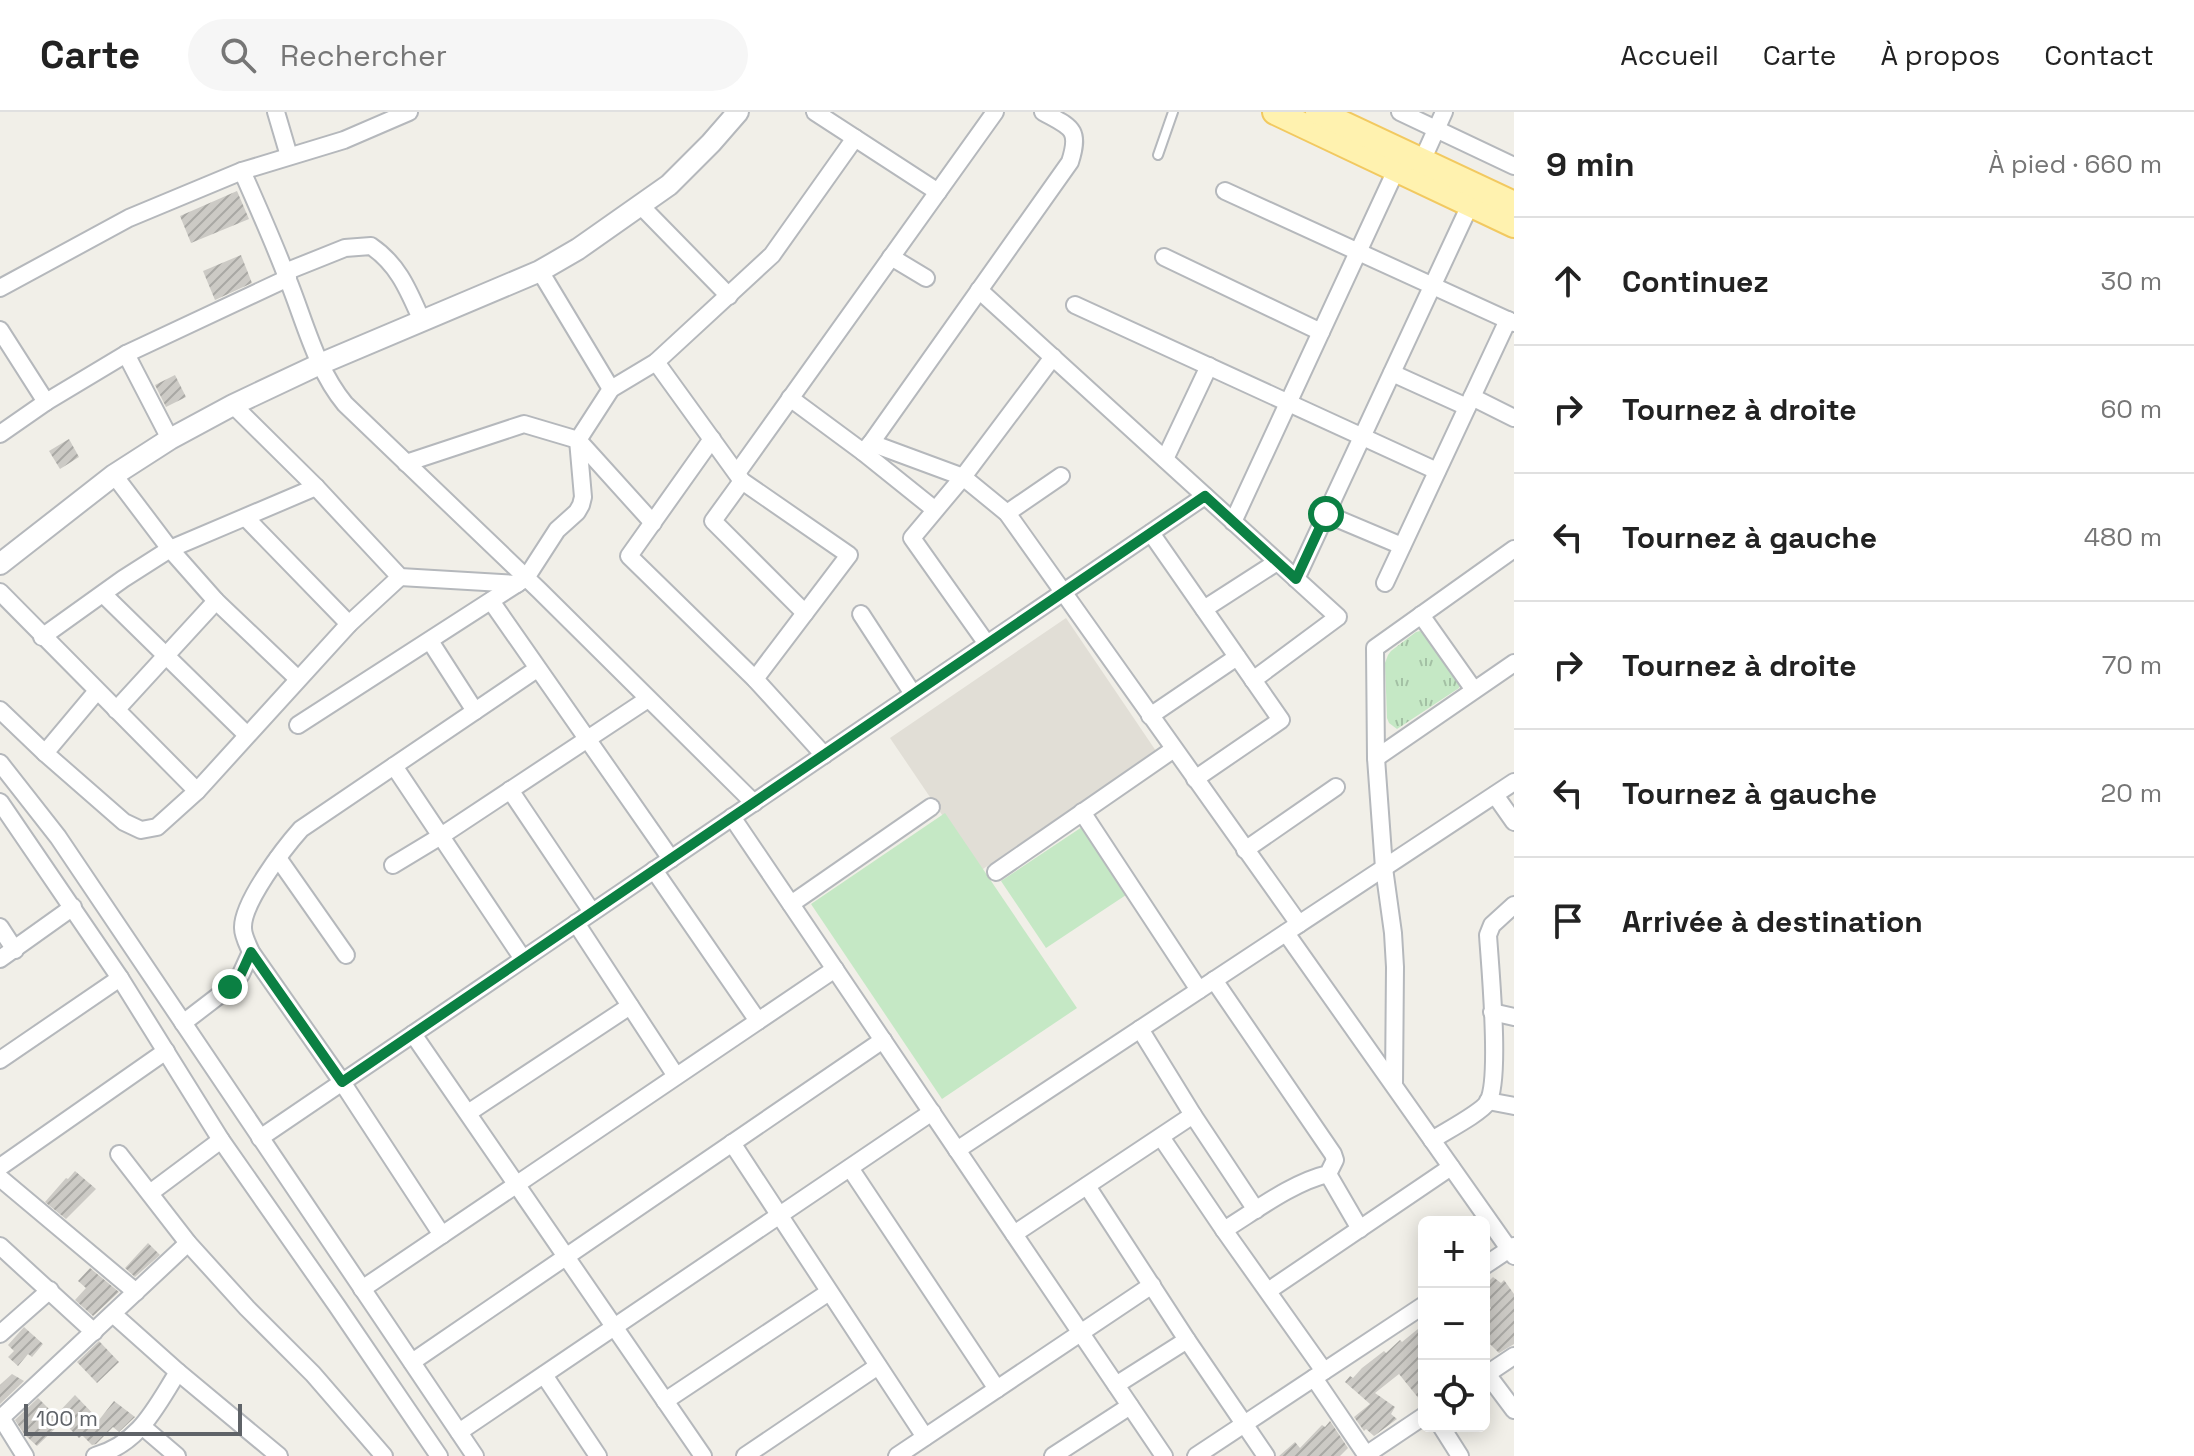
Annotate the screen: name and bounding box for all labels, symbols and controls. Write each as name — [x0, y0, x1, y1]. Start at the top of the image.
search box — [188, 19, 748, 91]
text: Carte — [40, 31, 140, 79]
icon: search — [216, 33, 260, 77]
text: Rechercher — [280, 36, 447, 75]
text: Accueil — [1620, 37, 1719, 73]
text: Carte — [1763, 37, 1836, 73]
text: À propos — [1880, 37, 2000, 73]
text: Contact — [2044, 37, 2154, 73]
text: 9 min — [1546, 143, 1635, 186]
text: À pied · 660 m — [1988, 147, 2162, 181]
icon: ahead — [1546, 259, 1590, 303]
text: Continuez — [1622, 262, 1769, 301]
text: 30 m — [2101, 264, 2162, 298]
icon: right — [1546, 387, 1590, 431]
text: Tournez à droite — [1622, 390, 1856, 429]
text: 60 m — [2100, 392, 2162, 426]
route start — [1308, 496, 1344, 532]
icon: left — [1546, 515, 1590, 559]
text: Tournez à gauche — [1622, 518, 1877, 557]
text: 480 m — [2084, 520, 2162, 554]
icon: right — [1546, 643, 1590, 687]
text: Tournez à droite — [1622, 646, 1856, 685]
text: 70 m — [2102, 648, 2162, 682]
icon: left — [1546, 771, 1590, 815]
text: Tournez à gauche — [1622, 774, 1877, 813]
text: 20 m — [2101, 776, 2162, 810]
icon: arrive — [1546, 899, 1590, 943]
text: Arrivée à destination — [1622, 902, 1923, 941]
route end — [212, 969, 248, 1005]
map controls — [1418, 1216, 1490, 1432]
button: + — [1418, 1216, 1490, 1288]
button: − — [1418, 1288, 1490, 1360]
button: locate — [1418, 1360, 1490, 1432]
scale bar — [24, 1400, 242, 1436]
text: 100 m — [36, 1404, 98, 1432]

